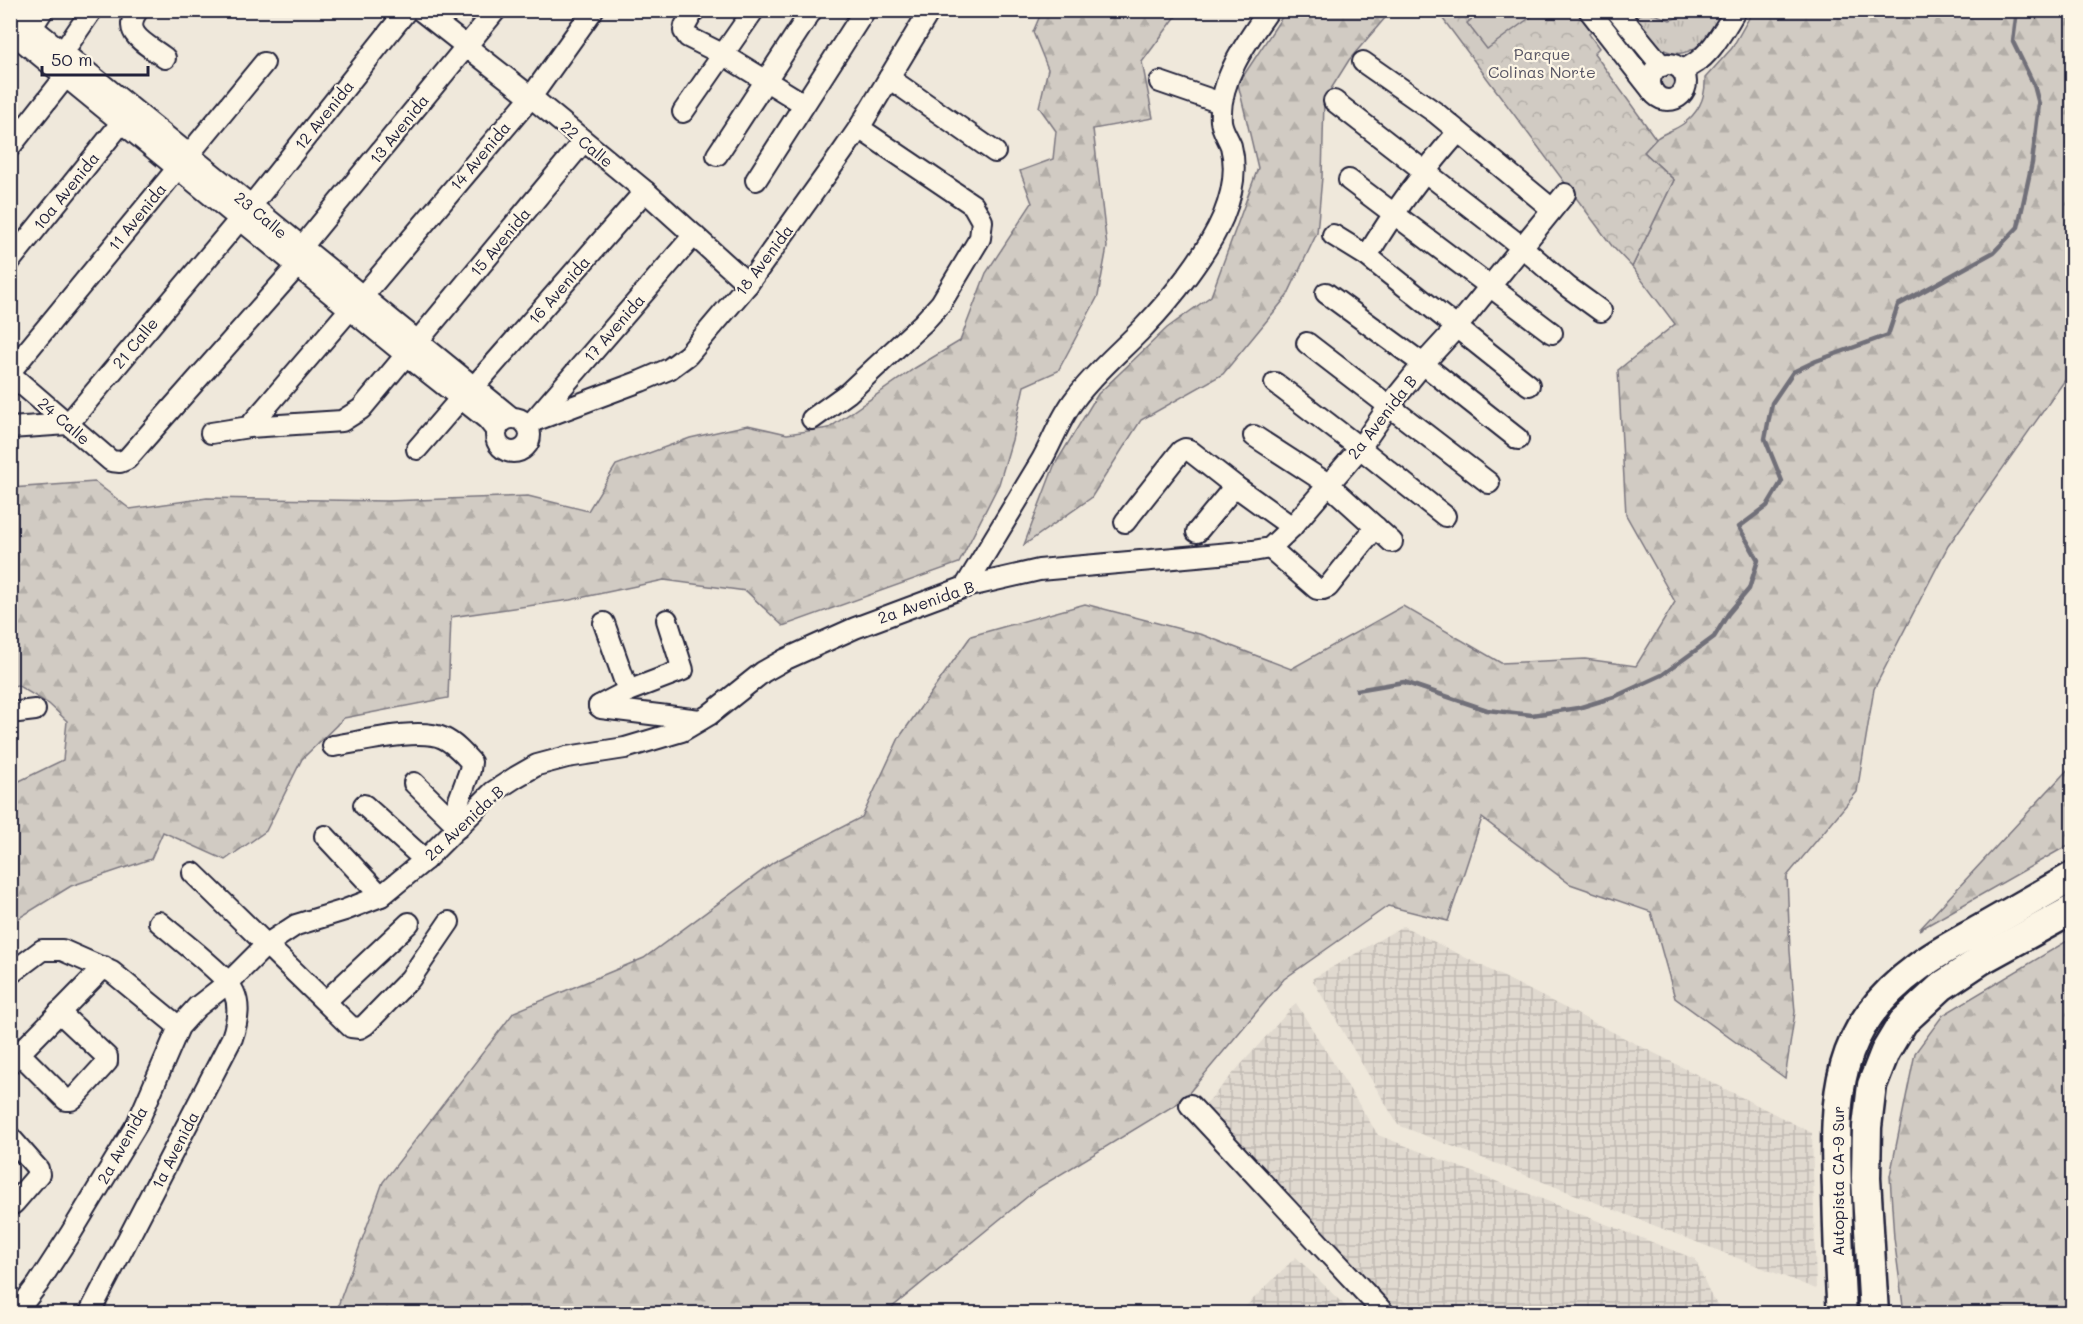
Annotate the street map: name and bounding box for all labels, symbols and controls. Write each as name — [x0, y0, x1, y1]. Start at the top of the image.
scale bar — [42, 39, 148, 77]
park label: Parque Colinas Norte — [1488, 43, 1596, 82]
text: 50 m — [51, 47, 93, 71]
street label: 12 Avenida — [289, 76, 358, 154]
street label: 13 Avenida — [364, 90, 433, 168]
street label: 22 Calle — [557, 116, 618, 172]
street label: 14 Avenida — [445, 117, 514, 194]
street label: 10a Avenida — [28, 148, 103, 234]
street label: 11 Avenida — [103, 179, 170, 255]
street label: 23 Calle — [231, 186, 292, 243]
street label: 15 Avenida — [465, 203, 534, 280]
street label: 18 Avenida — [730, 220, 797, 299]
street label: 16 Avenida — [523, 251, 594, 328]
street label: 17 Avenida — [579, 289, 649, 366]
street label: 21 Calle — [107, 313, 162, 373]
street label: 2a Avenida B — [1342, 370, 1421, 463]
street label: 24 Calle — [34, 392, 95, 449]
street label: 2a Avenida B — [875, 575, 977, 628]
street label: 2a Avenida B — [420, 781, 508, 865]
street label: 2a Avenida — [92, 1102, 152, 1187]
street label: Autopista CA-9 Sur — [1827, 1106, 1848, 1256]
street label: 1a Avenida — [146, 1108, 203, 1192]

